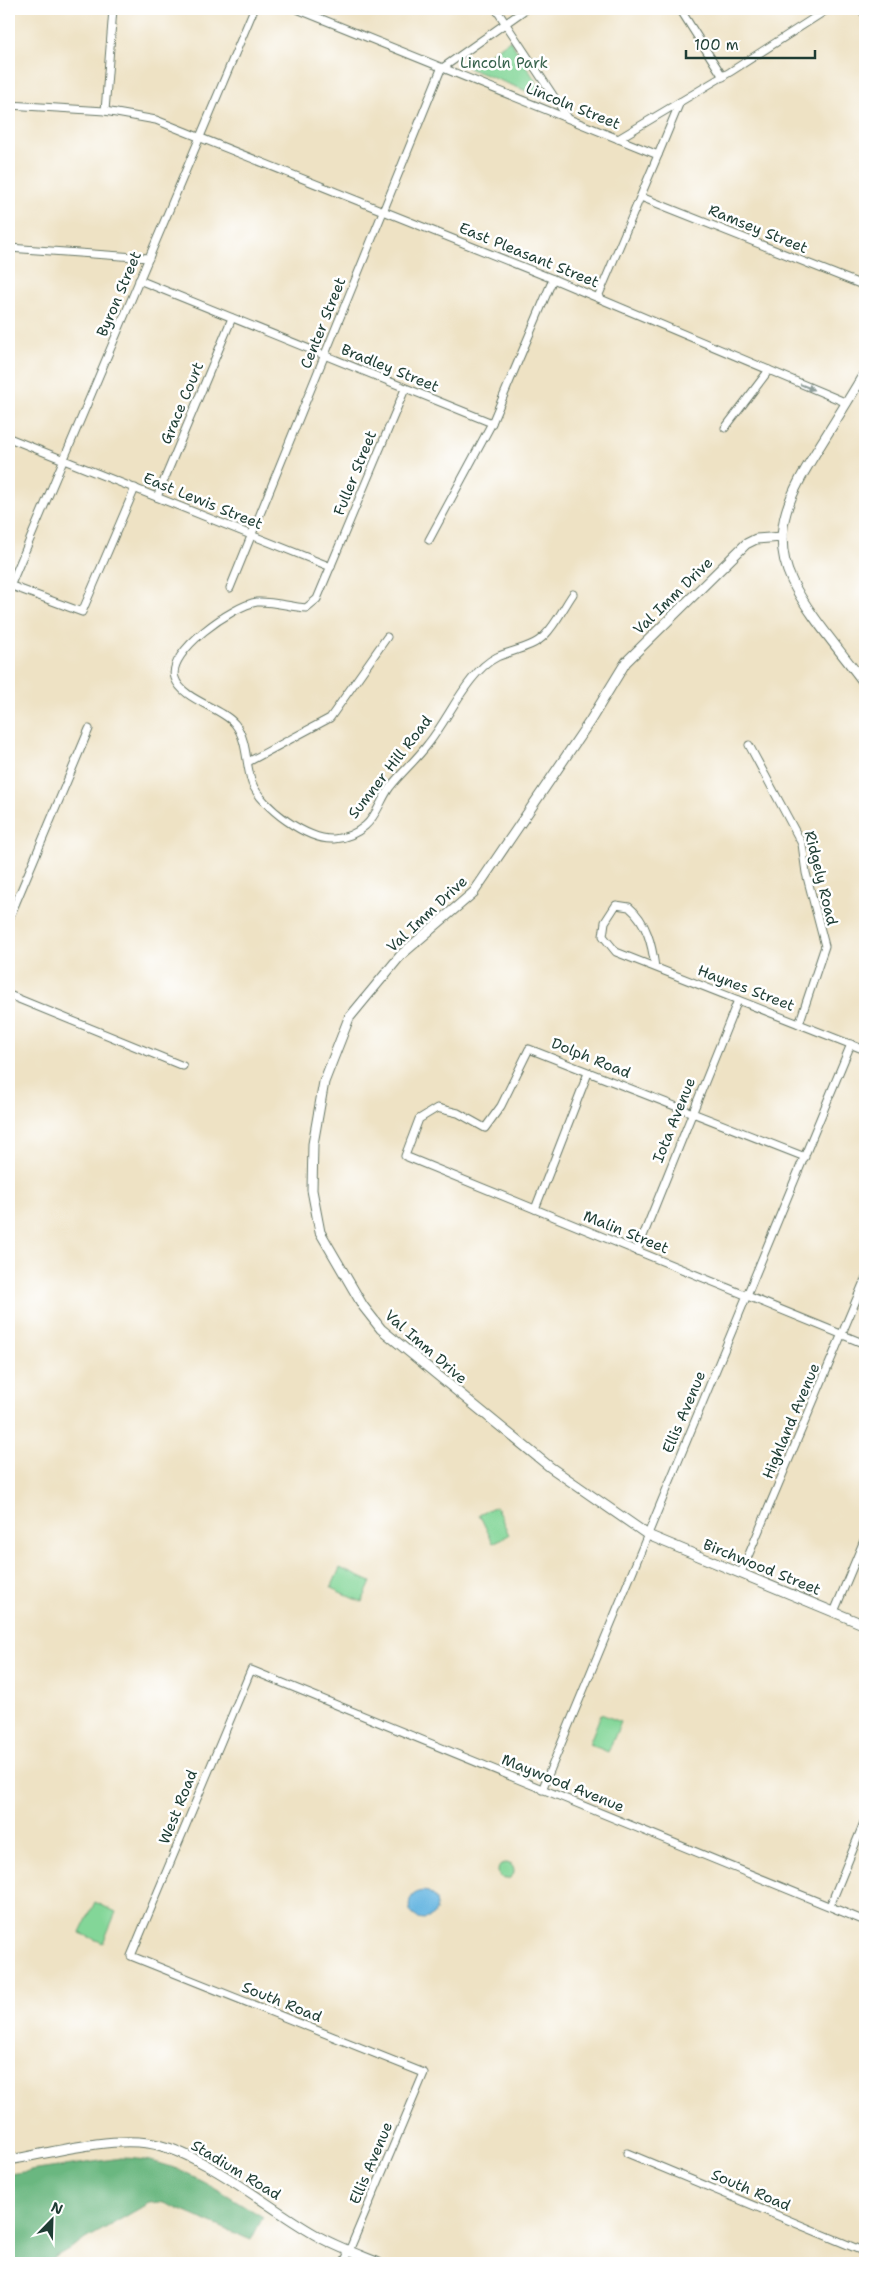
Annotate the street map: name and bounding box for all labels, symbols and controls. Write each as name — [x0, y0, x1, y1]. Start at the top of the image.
scale bar — [686, 28, 815, 60]
text: 100 m — [694, 35, 739, 55]
park label: Lincoln Park — [460, 53, 548, 73]
street label: Lincoln Street — [523, 78, 623, 134]
street label: Ramsey Street — [705, 200, 811, 258]
street label: East Pleasant Street — [456, 218, 602, 292]
street label: Byron Street — [92, 248, 146, 340]
street label: Center Street — [296, 274, 350, 372]
street label: Bradley Street — [338, 339, 442, 397]
street label: Grace Court — [156, 359, 208, 447]
one-way arrow — [800, 383, 815, 391]
street label: Fuller Street — [329, 428, 381, 518]
street label: East Lewis Street — [140, 468, 266, 534]
street label: Val Imm Drive — [629, 553, 717, 639]
street label: Sumner Hill Road — [343, 711, 437, 823]
street label: Ridgely Road — [800, 829, 843, 928]
street label: Val Imm Drive — [382, 871, 472, 957]
street label: Haynes Street — [695, 960, 797, 1016]
street label: Dolph Road — [548, 1033, 634, 1083]
street label: Iota Avenue — [648, 1074, 700, 1166]
street label: Malin Street — [580, 1206, 672, 1258]
street label: Val Imm Drive — [380, 1306, 472, 1388]
street label: Highland Avenue — [758, 1360, 824, 1482]
street label: Ellis Avenue — [658, 1368, 710, 1456]
street label: Birchwood Street — [700, 1534, 824, 1600]
street label: Maywood Avenue — [499, 1749, 627, 1817]
street label: West Road — [154, 1766, 202, 1847]
street label: South Road — [239, 1977, 325, 2027]
street label: Ellis Avenue — [345, 2119, 397, 2207]
street label: Stadium Road — [187, 2135, 285, 2205]
street label: South Road — [708, 2164, 794, 2216]
north arrow — [28, 2194, 78, 2244]
text: N — [48, 2198, 66, 2218]

